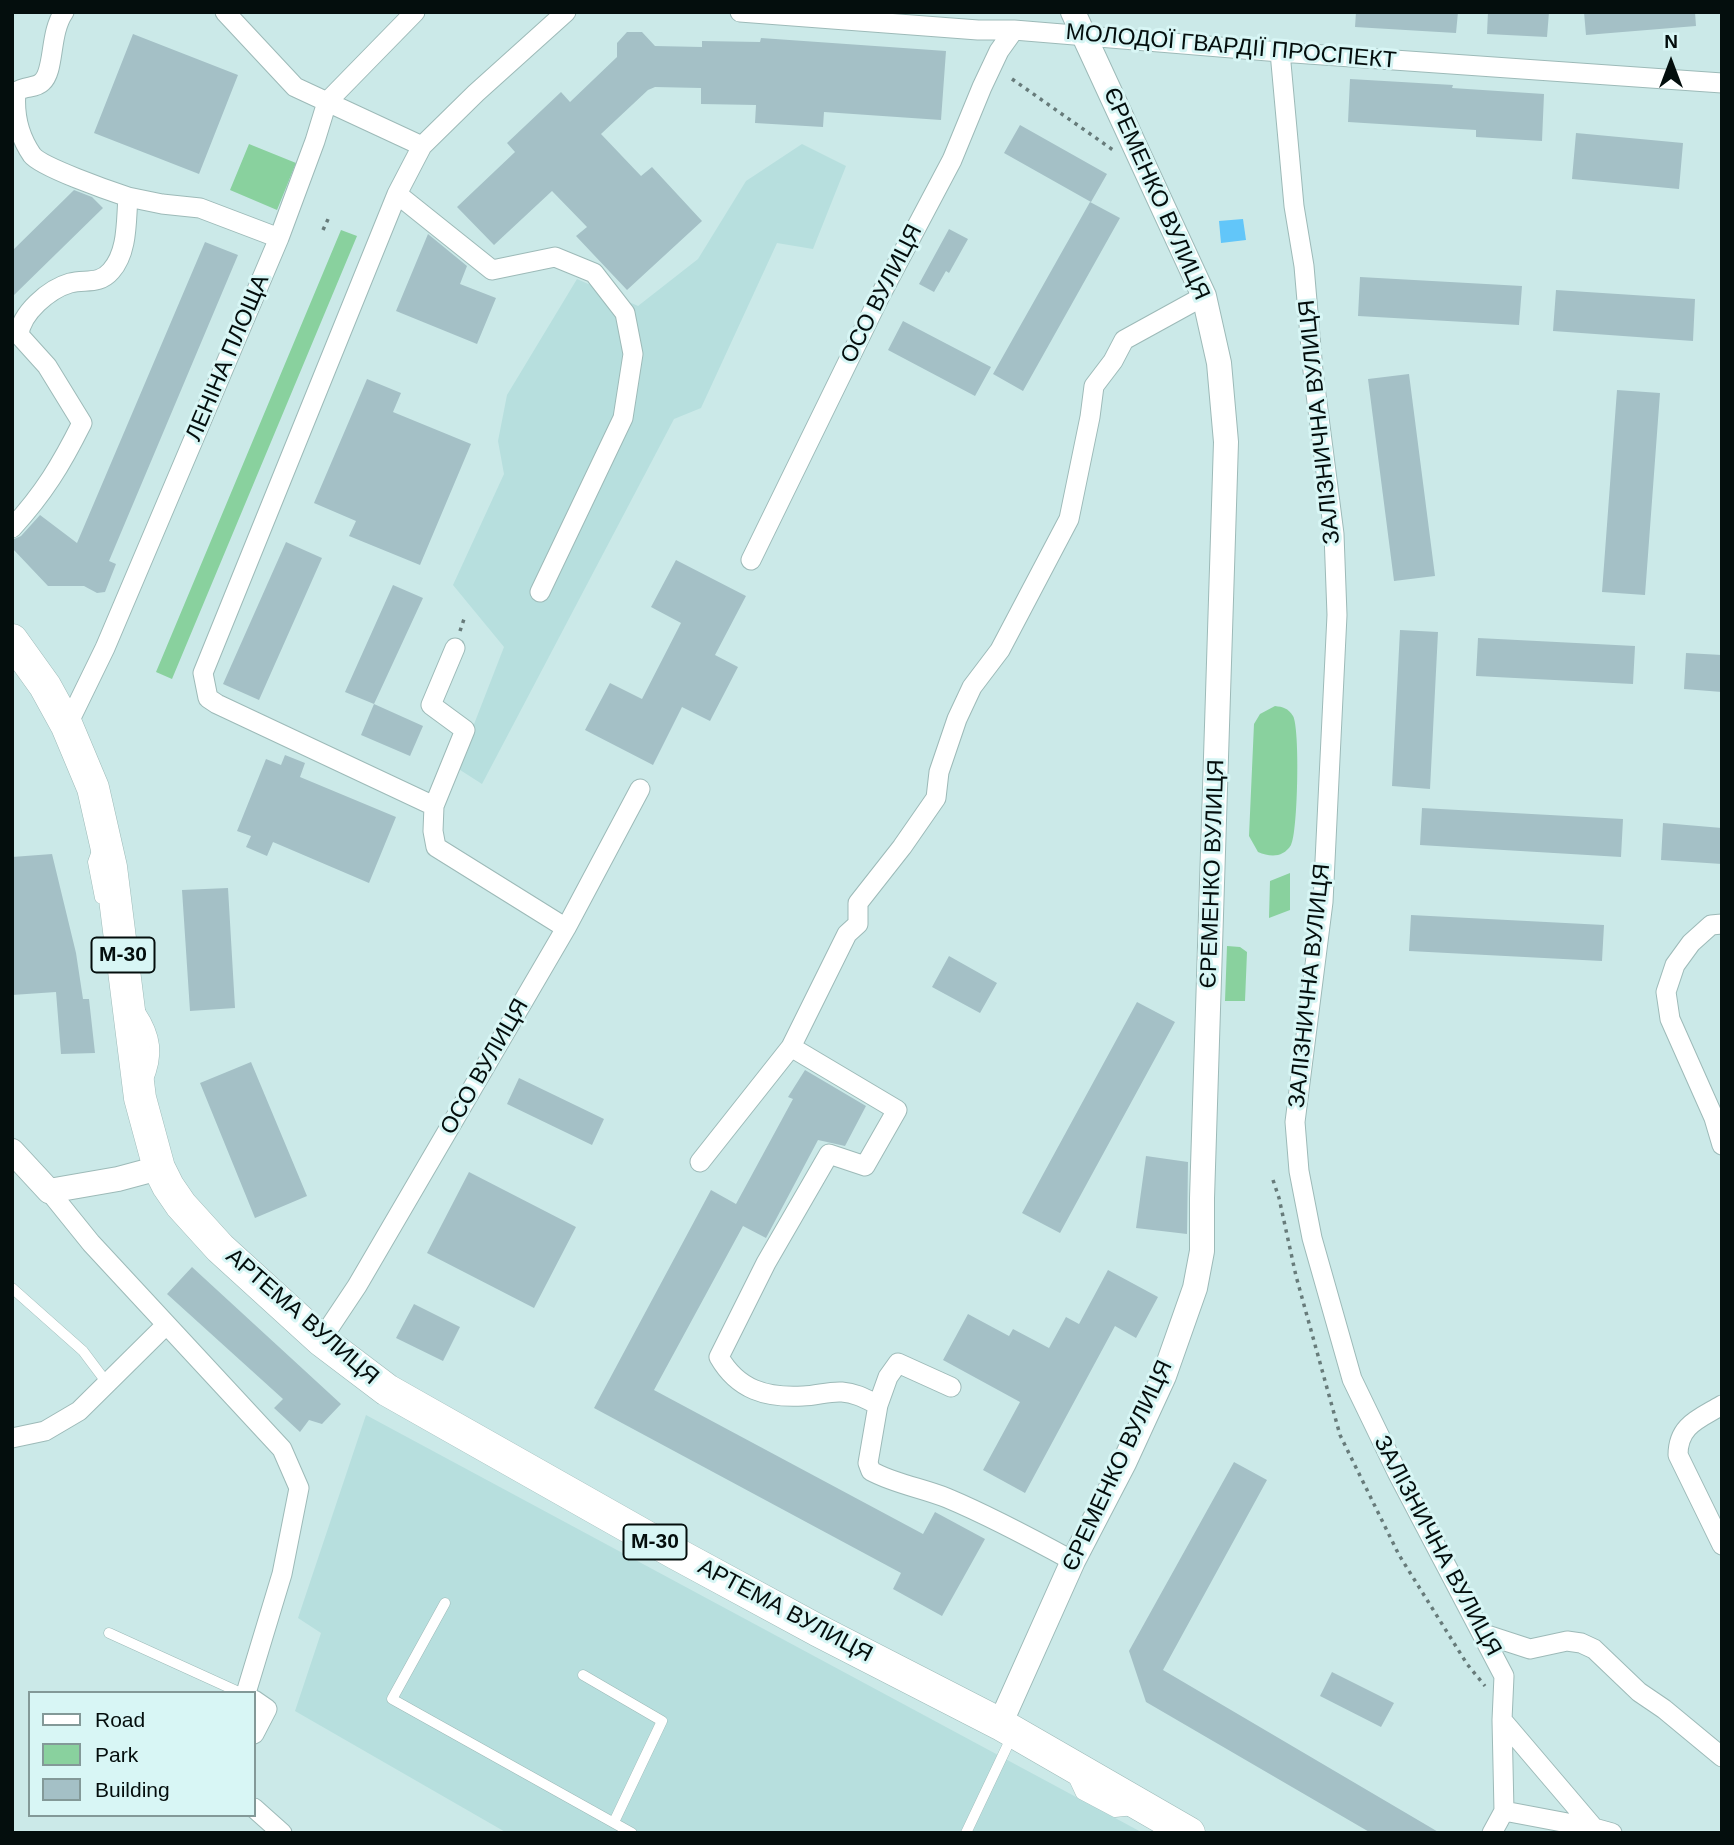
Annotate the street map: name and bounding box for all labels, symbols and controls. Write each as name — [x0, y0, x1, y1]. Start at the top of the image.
street label: МОЛОДОЇ ГВАРДІЇ ПРОСПЕКТ — [1065, 19, 1397, 75]
north arrow — [1636, 28, 1706, 98]
text: N — [1664, 31, 1678, 52]
street label: ЄРЕМЕНКО ВУЛИЦЯ — [1097, 84, 1215, 304]
street label: ОСО ВУЛИЦЯ — [835, 220, 929, 368]
street label: ЛЕНІНА ПЛОЩА — [180, 271, 276, 445]
street label: ЗАЛІЗНИЧНА ВУЛИЦЯ — [1293, 298, 1347, 546]
street label: ЄРЕМЕНКО ВУЛИЦЯ — [1195, 759, 1231, 989]
street label: ЗАЛІЗНИЧНА ВУЛИЦЯ — [1283, 862, 1337, 1110]
road number: М-30 — [92, 937, 154, 972]
street label: ОСО ВУЛИЦЯ — [435, 994, 535, 1140]
street label: АРТЕМА ВУЛИЦЯ — [220, 1243, 384, 1391]
street label: ЄРЕМЕНКО ВУЛИЦЯ — [1057, 1356, 1179, 1576]
street label: ЗАЛІЗНИЧНА ВУЛИЦЯ — [1367, 1431, 1507, 1661]
road number: М-30 — [624, 1524, 686, 1560]
street label: АРТЕМА ВУЛИЦЯ — [693, 1553, 877, 1669]
legend — [28, 1691, 256, 1817]
text: Road — [95, 1708, 145, 1731]
text: Park — [95, 1743, 138, 1766]
text: Building — [95, 1778, 170, 1801]

